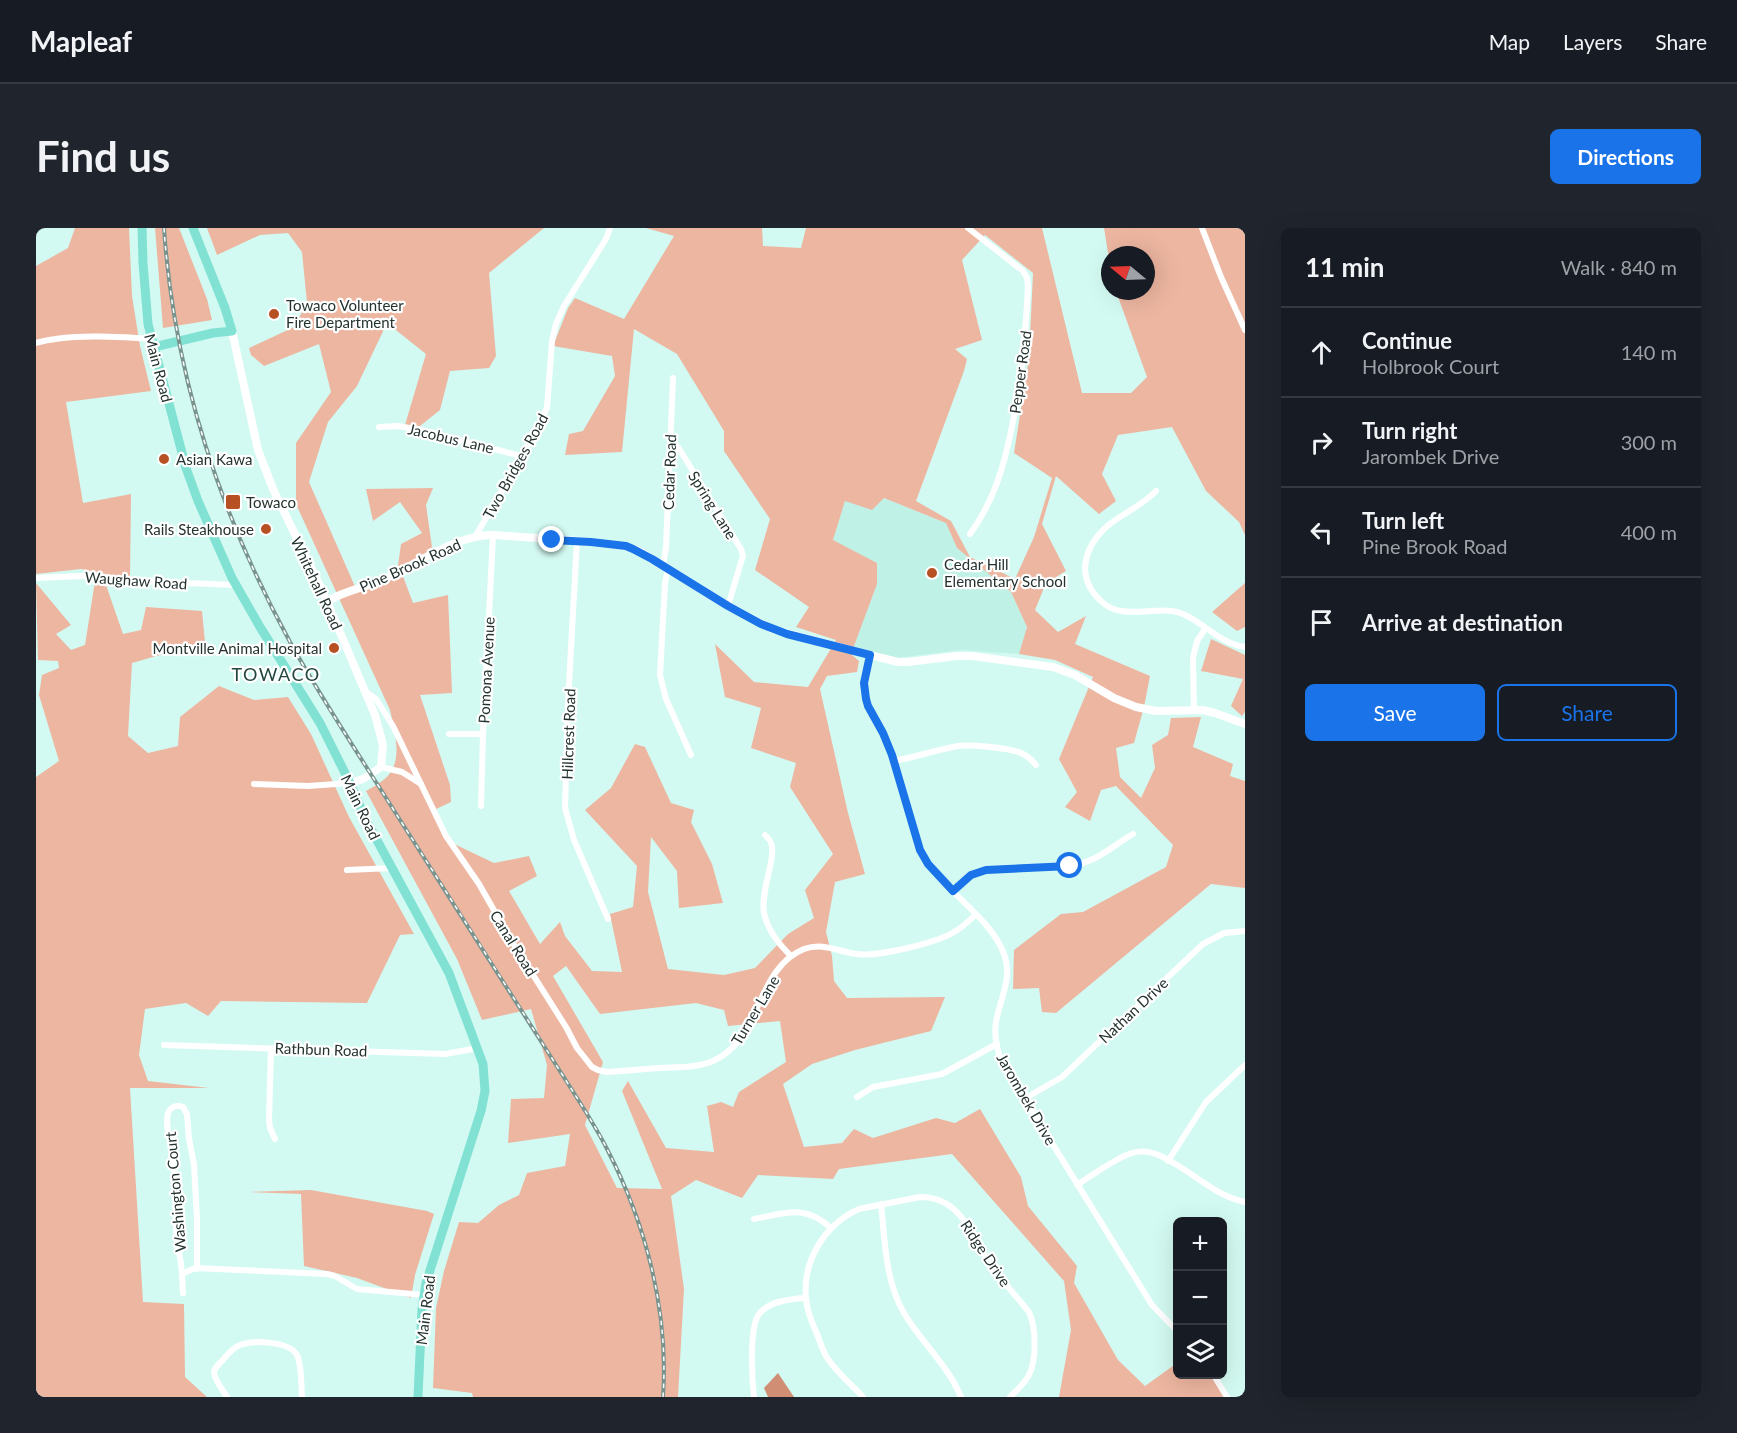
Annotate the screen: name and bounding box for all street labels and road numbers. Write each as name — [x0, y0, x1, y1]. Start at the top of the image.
street label: Pepper Road — [1005, 329, 1035, 415]
street label: Main Road — [141, 332, 177, 404]
street label: Two Bridges Road — [479, 410, 551, 522]
street label: Jacobus Lane — [406, 419, 496, 457]
street label: Cedar Road — [659, 434, 679, 510]
street label: Spring Lane — [685, 468, 741, 542]
street label: Whitehall Road — [288, 534, 346, 632]
street label: Pine Brook Road — [356, 535, 464, 595]
street label: Waughaw Road — [84, 567, 188, 593]
street label: Pomona Avenue — [474, 616, 498, 724]
street label: Hillcrest Road — [557, 688, 579, 780]
street label: Main Road — [338, 771, 384, 843]
street label: Canal Road — [487, 907, 541, 979]
street label: Turner Lane — [727, 972, 783, 1048]
street label: Nathan Drive — [1095, 973, 1171, 1047]
street label: Rathbun Road — [274, 1038, 368, 1060]
street label: Jarombek Drive — [993, 1050, 1061, 1148]
street label: Washington Court — [161, 1131, 189, 1253]
street label: Ridge Drive — [957, 1216, 1015, 1290]
street label: Main Road — [412, 1274, 438, 1346]

